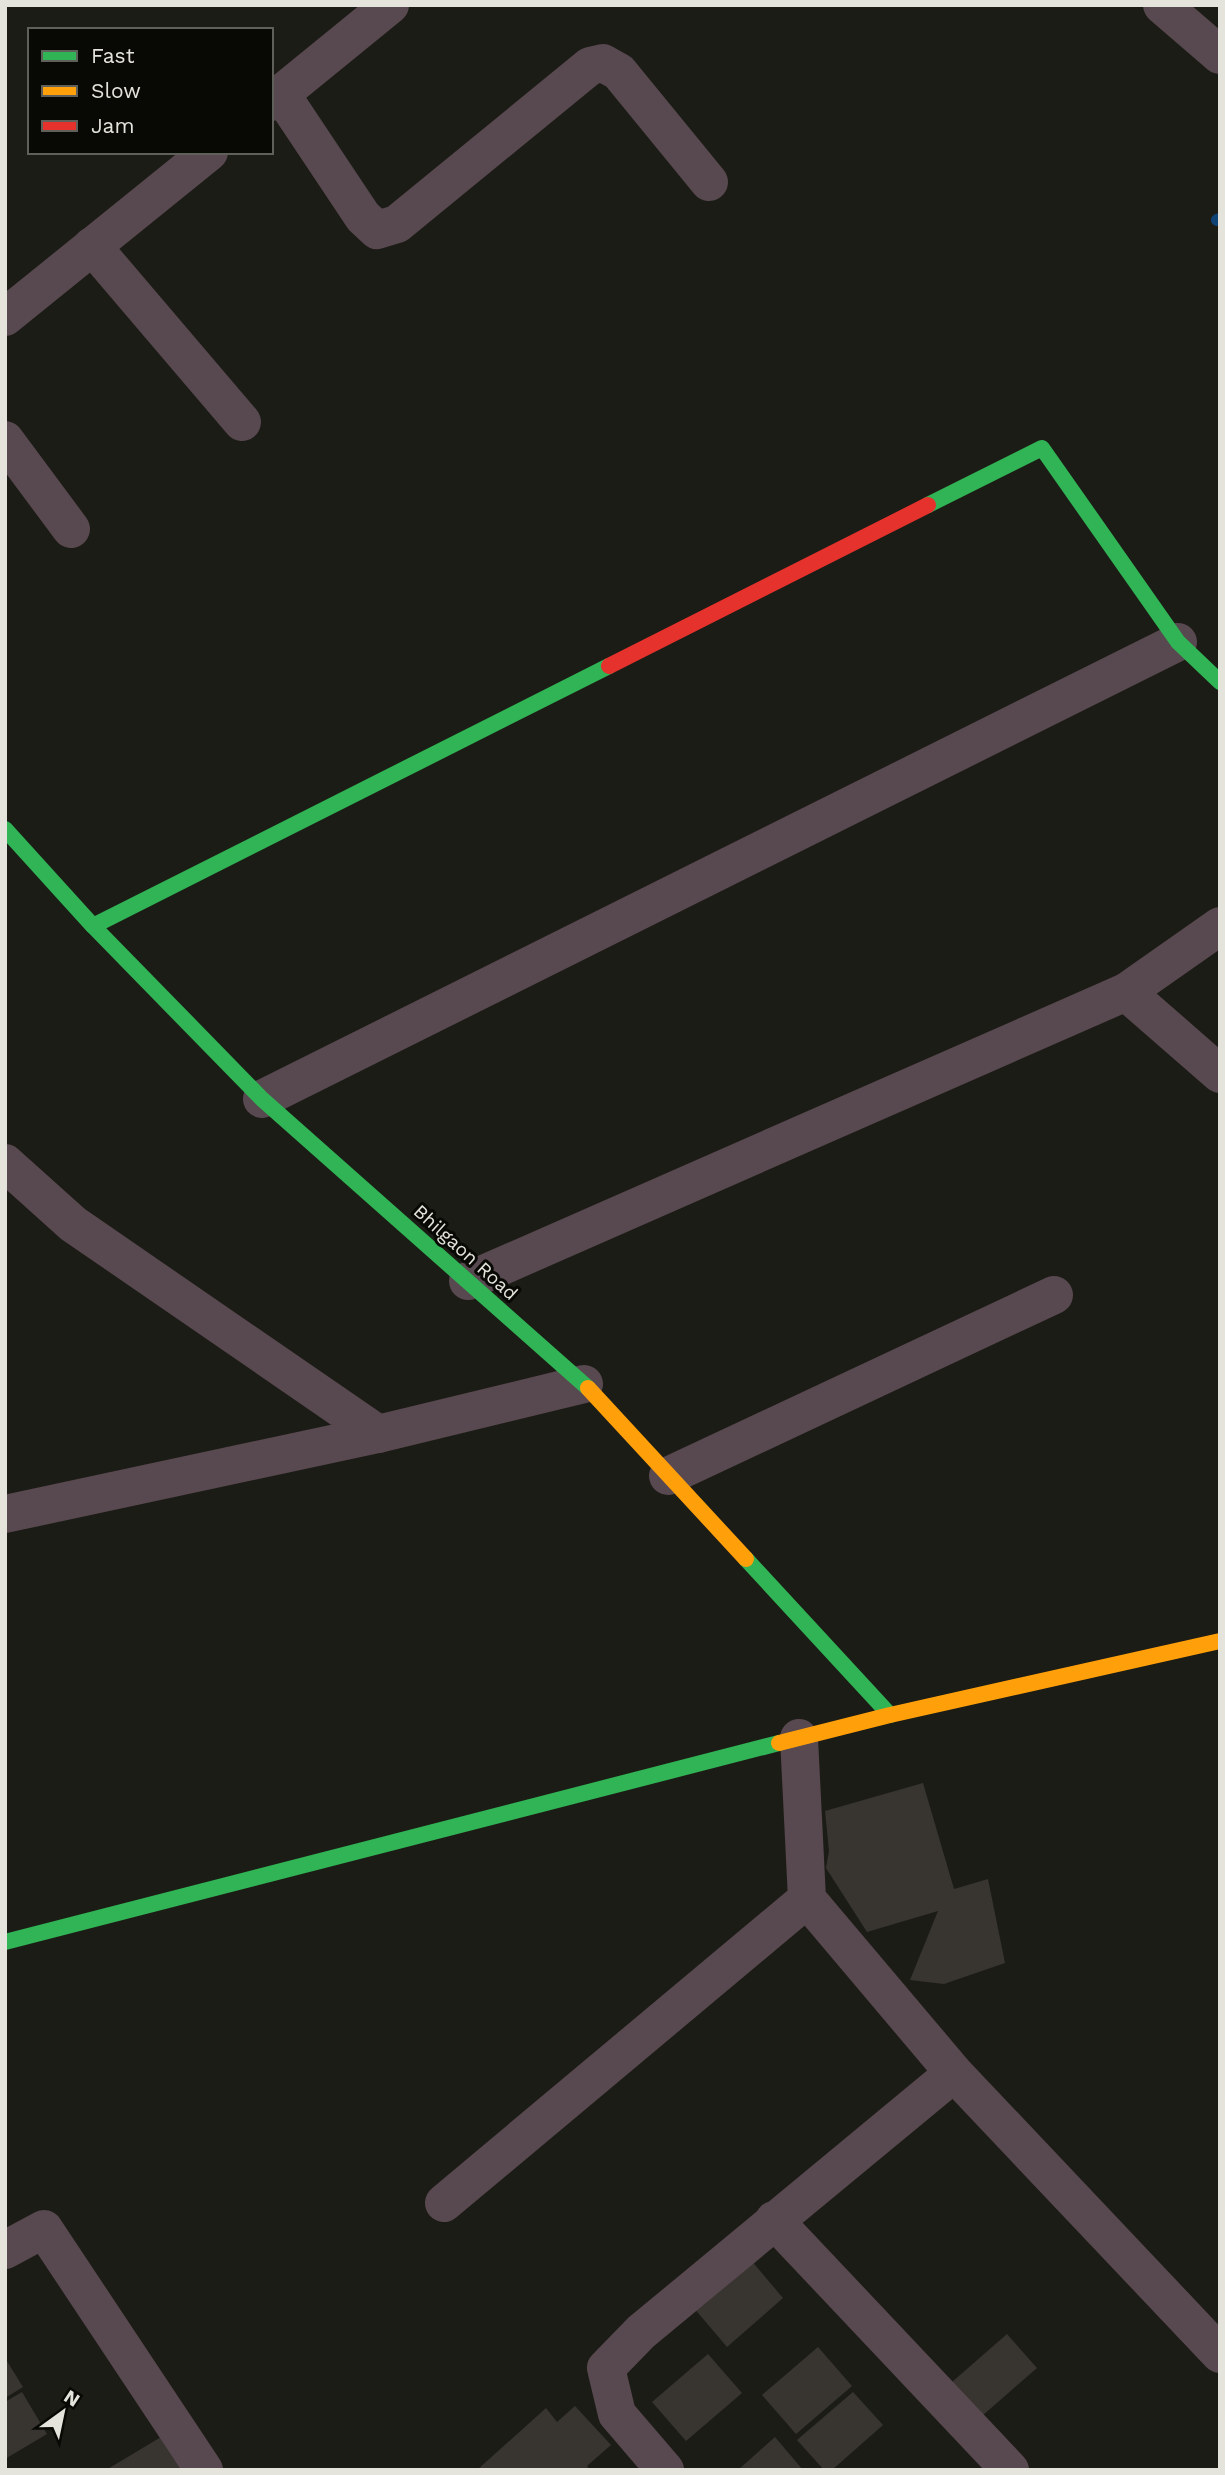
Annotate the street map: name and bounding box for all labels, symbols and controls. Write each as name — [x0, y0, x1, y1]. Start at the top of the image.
legend — [28, 28, 273, 154]
text: Fast — [91, 43, 135, 68]
text: Slow — [91, 78, 141, 103]
text: Jam — [91, 113, 134, 138]
street label: Bhilgaon Road — [409, 1200, 522, 1305]
north arrow — [28, 2377, 98, 2447]
text: N — [60, 2385, 84, 2412]

